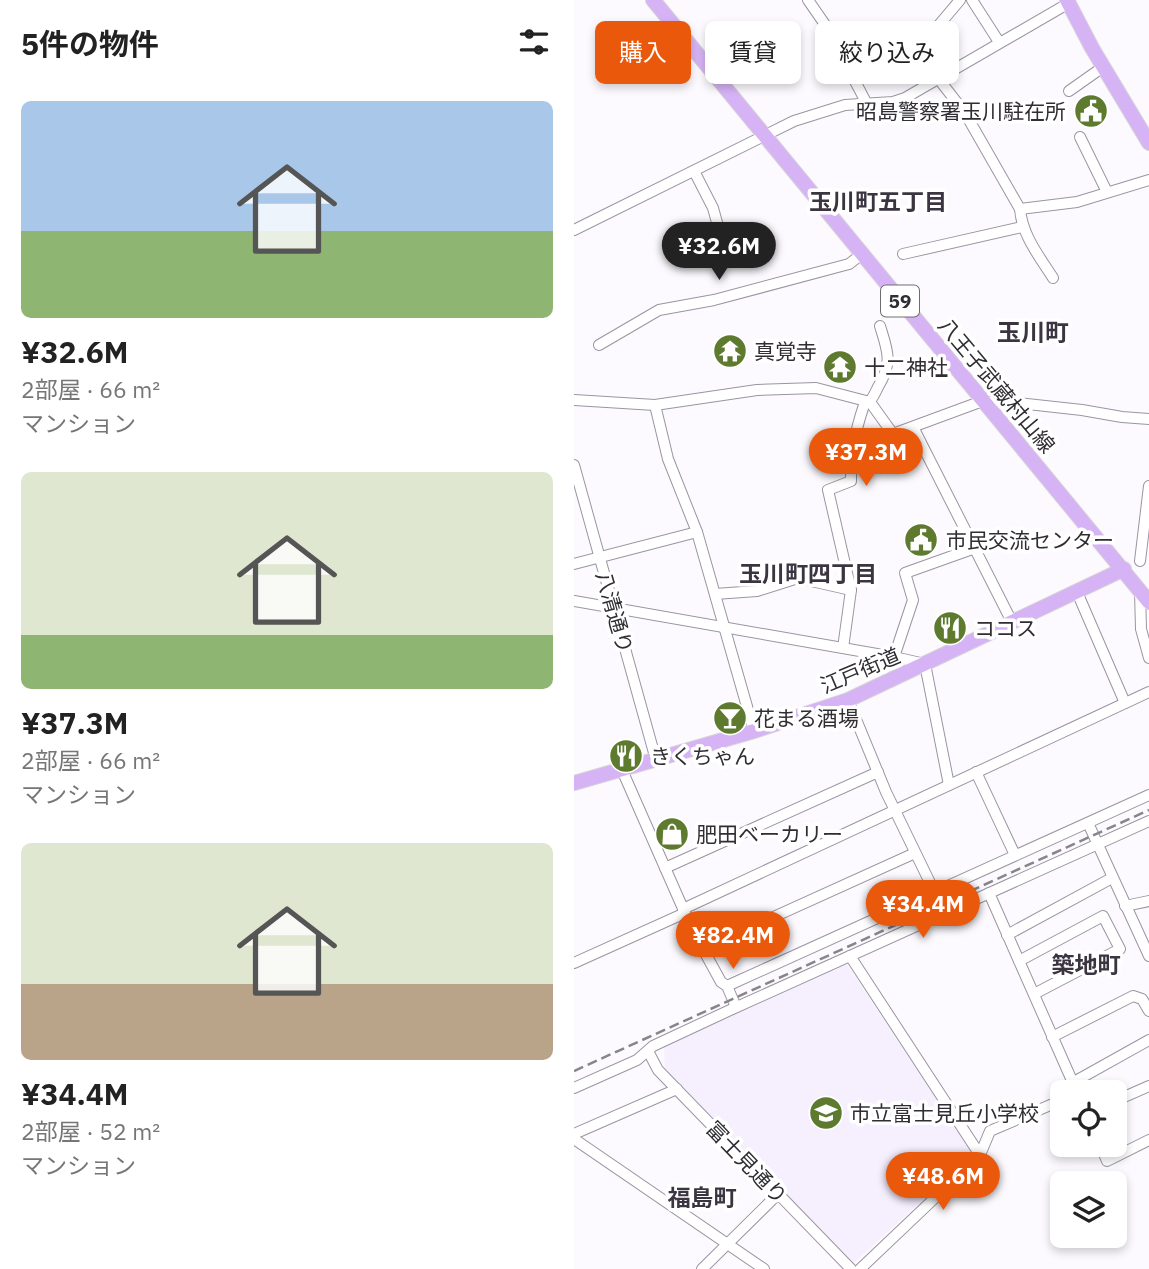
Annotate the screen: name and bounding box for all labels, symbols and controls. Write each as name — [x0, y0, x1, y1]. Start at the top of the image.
chip: 購入 — [595, 21, 691, 84]
chip: 賃貸 — [705, 21, 801, 84]
chip: 絞り込み — [815, 21, 959, 84]
icon: filters — [515, 23, 553, 61]
text: 5件の物件 — [21, 24, 159, 63]
public building icon: 昭島警察署玉川駐在所 — [1072, 92, 1110, 130]
place label: 昭島警察署玉川駐在所 — [856, 97, 1066, 125]
icon: home — [224, 146, 350, 272]
district label: 玉川町五丁目 — [809, 186, 947, 216]
pin: ¥32.6M — [662, 222, 776, 282]
text: ¥32.6M — [678, 230, 760, 260]
road number: 59 — [881, 286, 919, 316]
street label: 八王子武蔵村山線 — [932, 312, 1062, 458]
district label: 玉川町 — [997, 316, 1069, 348]
text: ¥32.6M — [21, 332, 128, 371]
temple icon: 真覚寺 — [711, 332, 749, 370]
place label: 真覚寺 — [754, 337, 817, 365]
temple icon: 十二神社 — [821, 348, 859, 386]
place label: 十二神社 — [864, 353, 948, 381]
text: 2部屋 · 66 m² — [21, 374, 160, 404]
text: マンション — [21, 408, 136, 438]
pin: ¥37.3M — [809, 428, 923, 488]
text: ¥37.3M — [825, 436, 907, 466]
icon: home — [224, 517, 350, 643]
public building icon: 市民交流センター — [902, 521, 940, 559]
place label: 市民交流センター — [946, 526, 1114, 554]
district label: 玉川町四丁目 — [739, 558, 877, 588]
street label: 八清通り — [590, 568, 640, 656]
restaurant icon: ココス — [931, 609, 969, 647]
place label: ココス — [974, 614, 1037, 642]
street label: 江戸街道 — [816, 641, 904, 699]
bar icon: 花まる酒場 — [711, 699, 749, 737]
text: ¥37.3M — [21, 703, 128, 742]
place label: 花まる酒場 — [754, 704, 859, 732]
restaurant icon: きくちゃん — [607, 737, 645, 775]
place label: きくちゃん — [650, 742, 755, 770]
text: 2部屋 · 66 m² — [21, 745, 160, 775]
text: マンション — [21, 779, 136, 809]
shop icon: 肥田ベーカリー — [653, 815, 691, 853]
place label: 肥田ベーカリー — [696, 820, 843, 848]
pin: ¥34.4M — [866, 880, 980, 940]
icon: home — [224, 888, 350, 1014]
text: ¥34.4M — [882, 888, 964, 918]
pin: ¥82.4M — [676, 912, 790, 971]
text: ¥82.4M — [692, 919, 774, 949]
district label: 築地町 — [1052, 949, 1121, 979]
text: ¥34.4M — [21, 1074, 128, 1113]
map controls — [1050, 1080, 1127, 1248]
button: locate — [1050, 1080, 1127, 1157]
school or university icon: 市立富士見丘小学校 — [807, 1094, 845, 1132]
place label: 市立富士見丘小学校 — [850, 1099, 1039, 1127]
street label: 富士見通り — [700, 1115, 794, 1209]
text: 2部屋 · 52 m² — [21, 1116, 160, 1146]
text: マンション — [21, 1150, 136, 1180]
pin: ¥48.6M — [886, 1152, 1000, 1212]
text: ¥48.6M — [902, 1160, 984, 1190]
button: layers — [1050, 1171, 1127, 1248]
district label: 福島町 — [668, 1182, 737, 1212]

